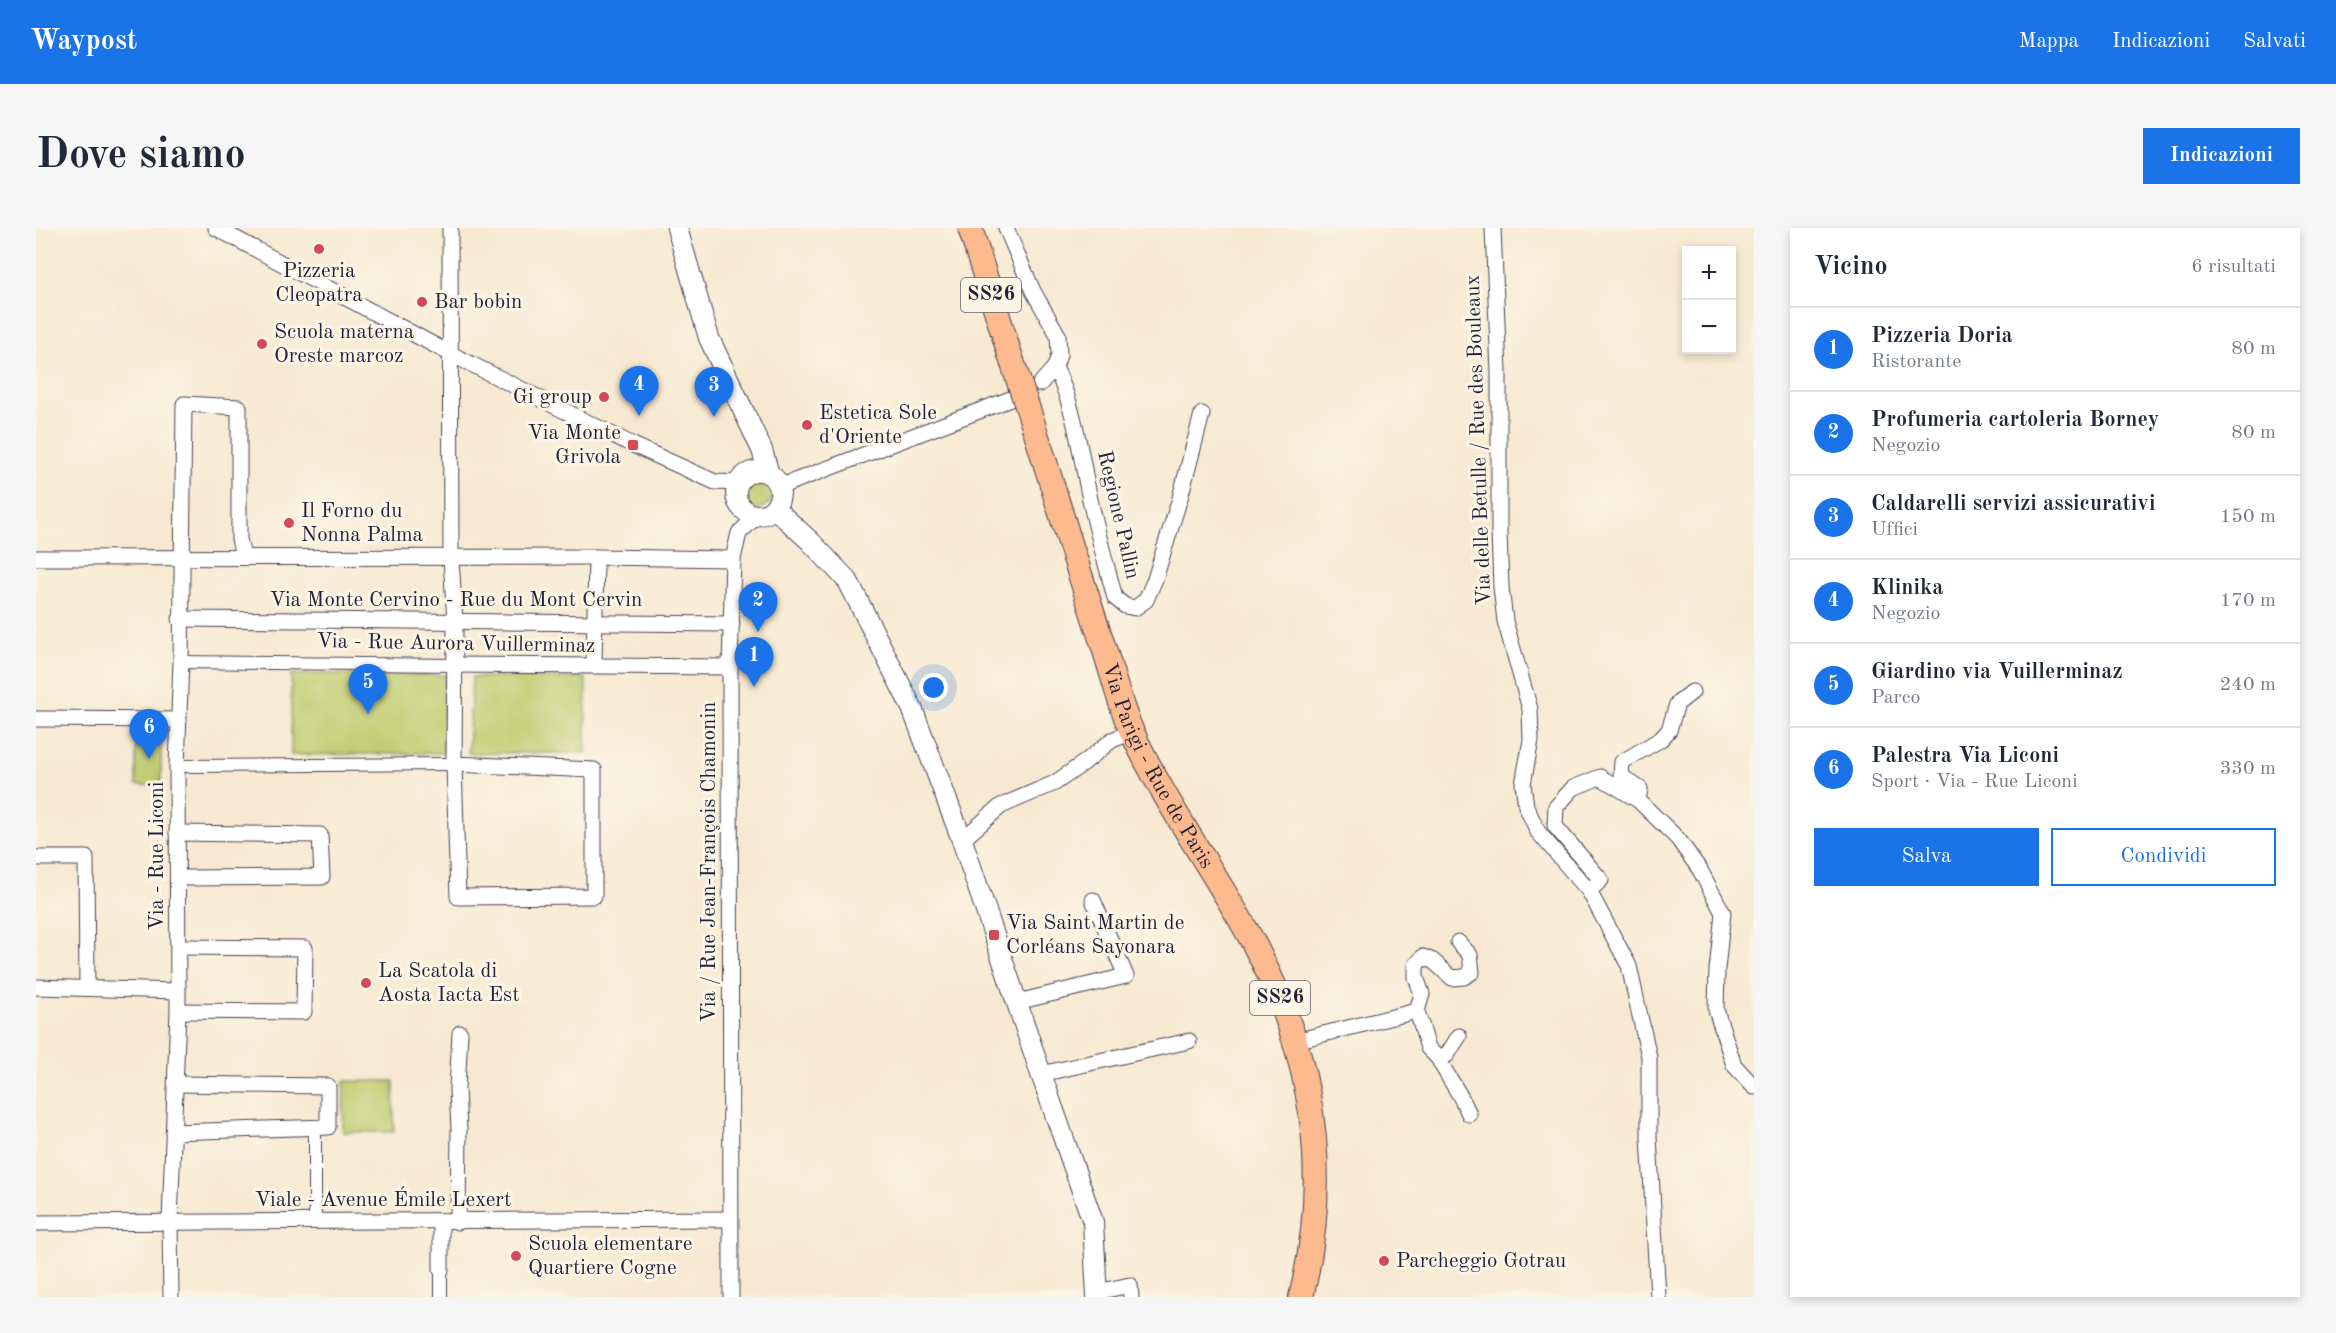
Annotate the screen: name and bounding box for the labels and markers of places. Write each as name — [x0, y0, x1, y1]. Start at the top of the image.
marker: Pizzeria Cleopatra — [312, 242, 326, 256]
place label: Pizzeria Cleopatra — [275, 261, 363, 306]
place label: Bar bobin — [434, 292, 522, 313]
marker: Bar bobin — [415, 295, 429, 309]
place label: Scuola materna Oreste marcoz — [274, 322, 414, 367]
marker: Scuola materna Oreste marcoz — [255, 337, 269, 351]
pin: 4 — [620, 366, 658, 416]
pin: 3 — [694, 368, 734, 417]
place label: Gi group — [513, 387, 592, 408]
marker: Gi group — [597, 390, 611, 404]
place label: Estetica Sole d'Oriente — [819, 403, 937, 448]
marker: Estetica Sole d'Oriente — [800, 418, 814, 432]
place label: Via Monte Grivola — [527, 423, 621, 468]
marker: Via Monte Grivola — [626, 438, 640, 452]
place label: Il Forno du Nonna Palma — [301, 501, 423, 546]
marker: Il Forno du Nonna Palma — [282, 516, 296, 530]
pin: 2 — [738, 582, 778, 632]
pin: 1 — [734, 638, 774, 687]
pin: 5 — [348, 664, 388, 714]
pin: 6 — [130, 710, 168, 759]
place label: Via Saint Martin de Corléans Sayonara — [1006, 913, 1184, 958]
marker: Via Saint Martin de Corléans Sayonara — [987, 928, 1001, 942]
place label: La Scatola di Aosta Iacta Est — [378, 961, 520, 1006]
marker: La Scatola di Aosta Iacta Est — [359, 976, 373, 990]
place label: Scuola elementare Quartiere Cogne — [528, 1234, 692, 1279]
marker: Scuola elementare Quartiere Cogne — [509, 1249, 523, 1263]
place label: Parcheggio Gotrau — [1396, 1251, 1566, 1272]
marker: Parcheggio Gotrau — [1377, 1254, 1391, 1268]

